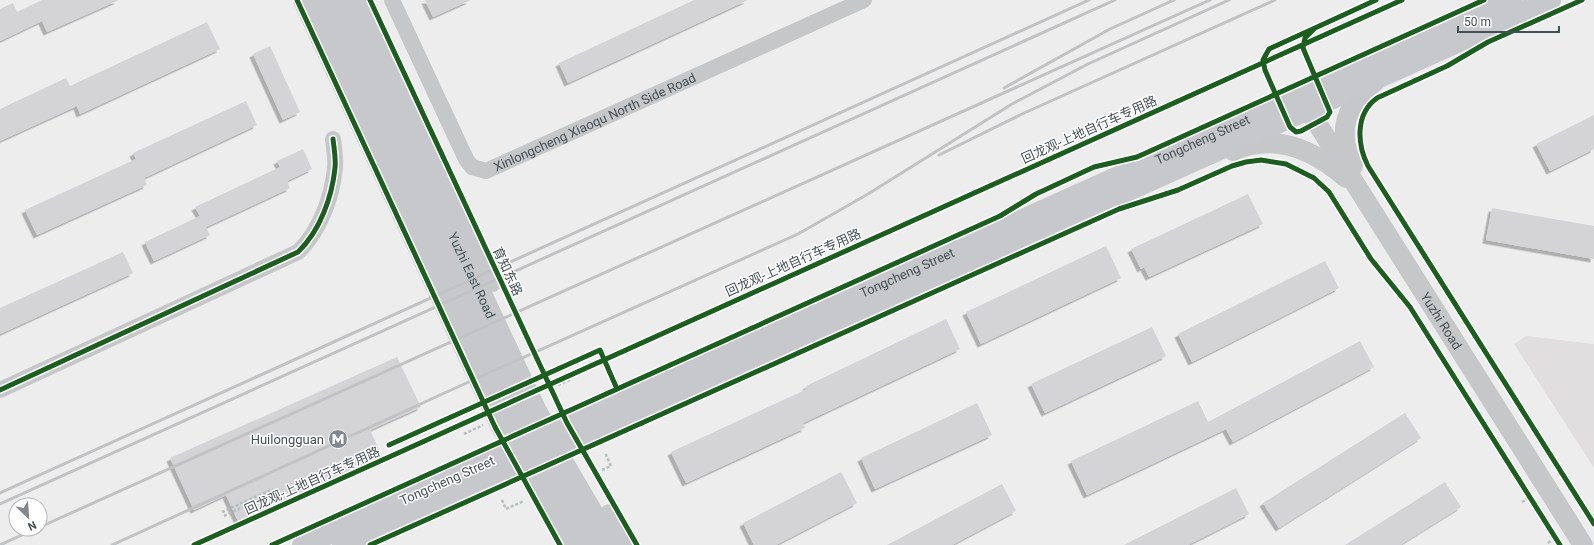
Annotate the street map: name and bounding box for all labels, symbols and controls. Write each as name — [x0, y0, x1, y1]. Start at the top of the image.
scale bar — [1458, 8, 1559, 34]
text: 50 m — [1464, 15, 1491, 29]
street label: Xinlongcheng Xiaoqu North Side Road — [491, 70, 698, 175]
street label: 回龙观-上地自行车专用路 — [1019, 93, 1159, 166]
street label: Tongcheng Street — [1153, 112, 1252, 167]
street label: 回龙观-上地自行车专用路 — [723, 226, 863, 299]
street label: Yuzhi East Road — [445, 230, 498, 321]
street label: 育知东路 — [490, 244, 525, 298]
street label: Tongcheng Street — [858, 245, 957, 301]
street label: Yuzhi Road — [1418, 290, 1465, 352]
metro station icon: Huilongguan — [327, 428, 349, 450]
place label: Huilongguan — [251, 432, 324, 447]
street label: 回龙观-上地自行车专用路 — [242, 444, 382, 517]
street label: Tongcheng Street — [398, 453, 497, 508]
north arrow — [8, 497, 48, 537]
text: N — [26, 518, 38, 533]

